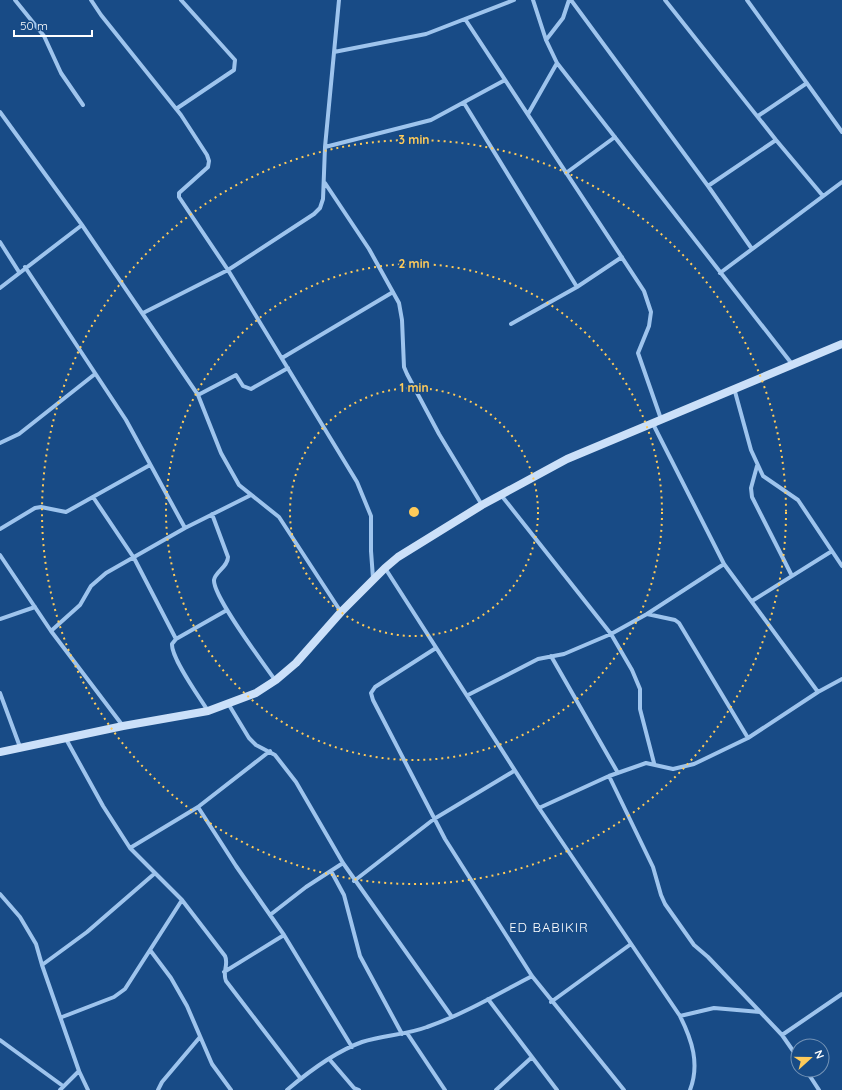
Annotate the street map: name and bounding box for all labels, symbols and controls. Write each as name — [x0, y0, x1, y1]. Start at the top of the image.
scale bar — [14, 12, 92, 38]
text: 50 m — [20, 18, 48, 33]
text: 3 min — [399, 132, 429, 147]
text: 2 min — [398, 256, 430, 271]
text: 1 min — [399, 380, 429, 395]
centre of rings — [407, 505, 421, 519]
district label: ED BABIKIR — [509, 919, 589, 935]
north arrow — [790, 1038, 830, 1078]
text: N — [811, 1048, 827, 1061]

